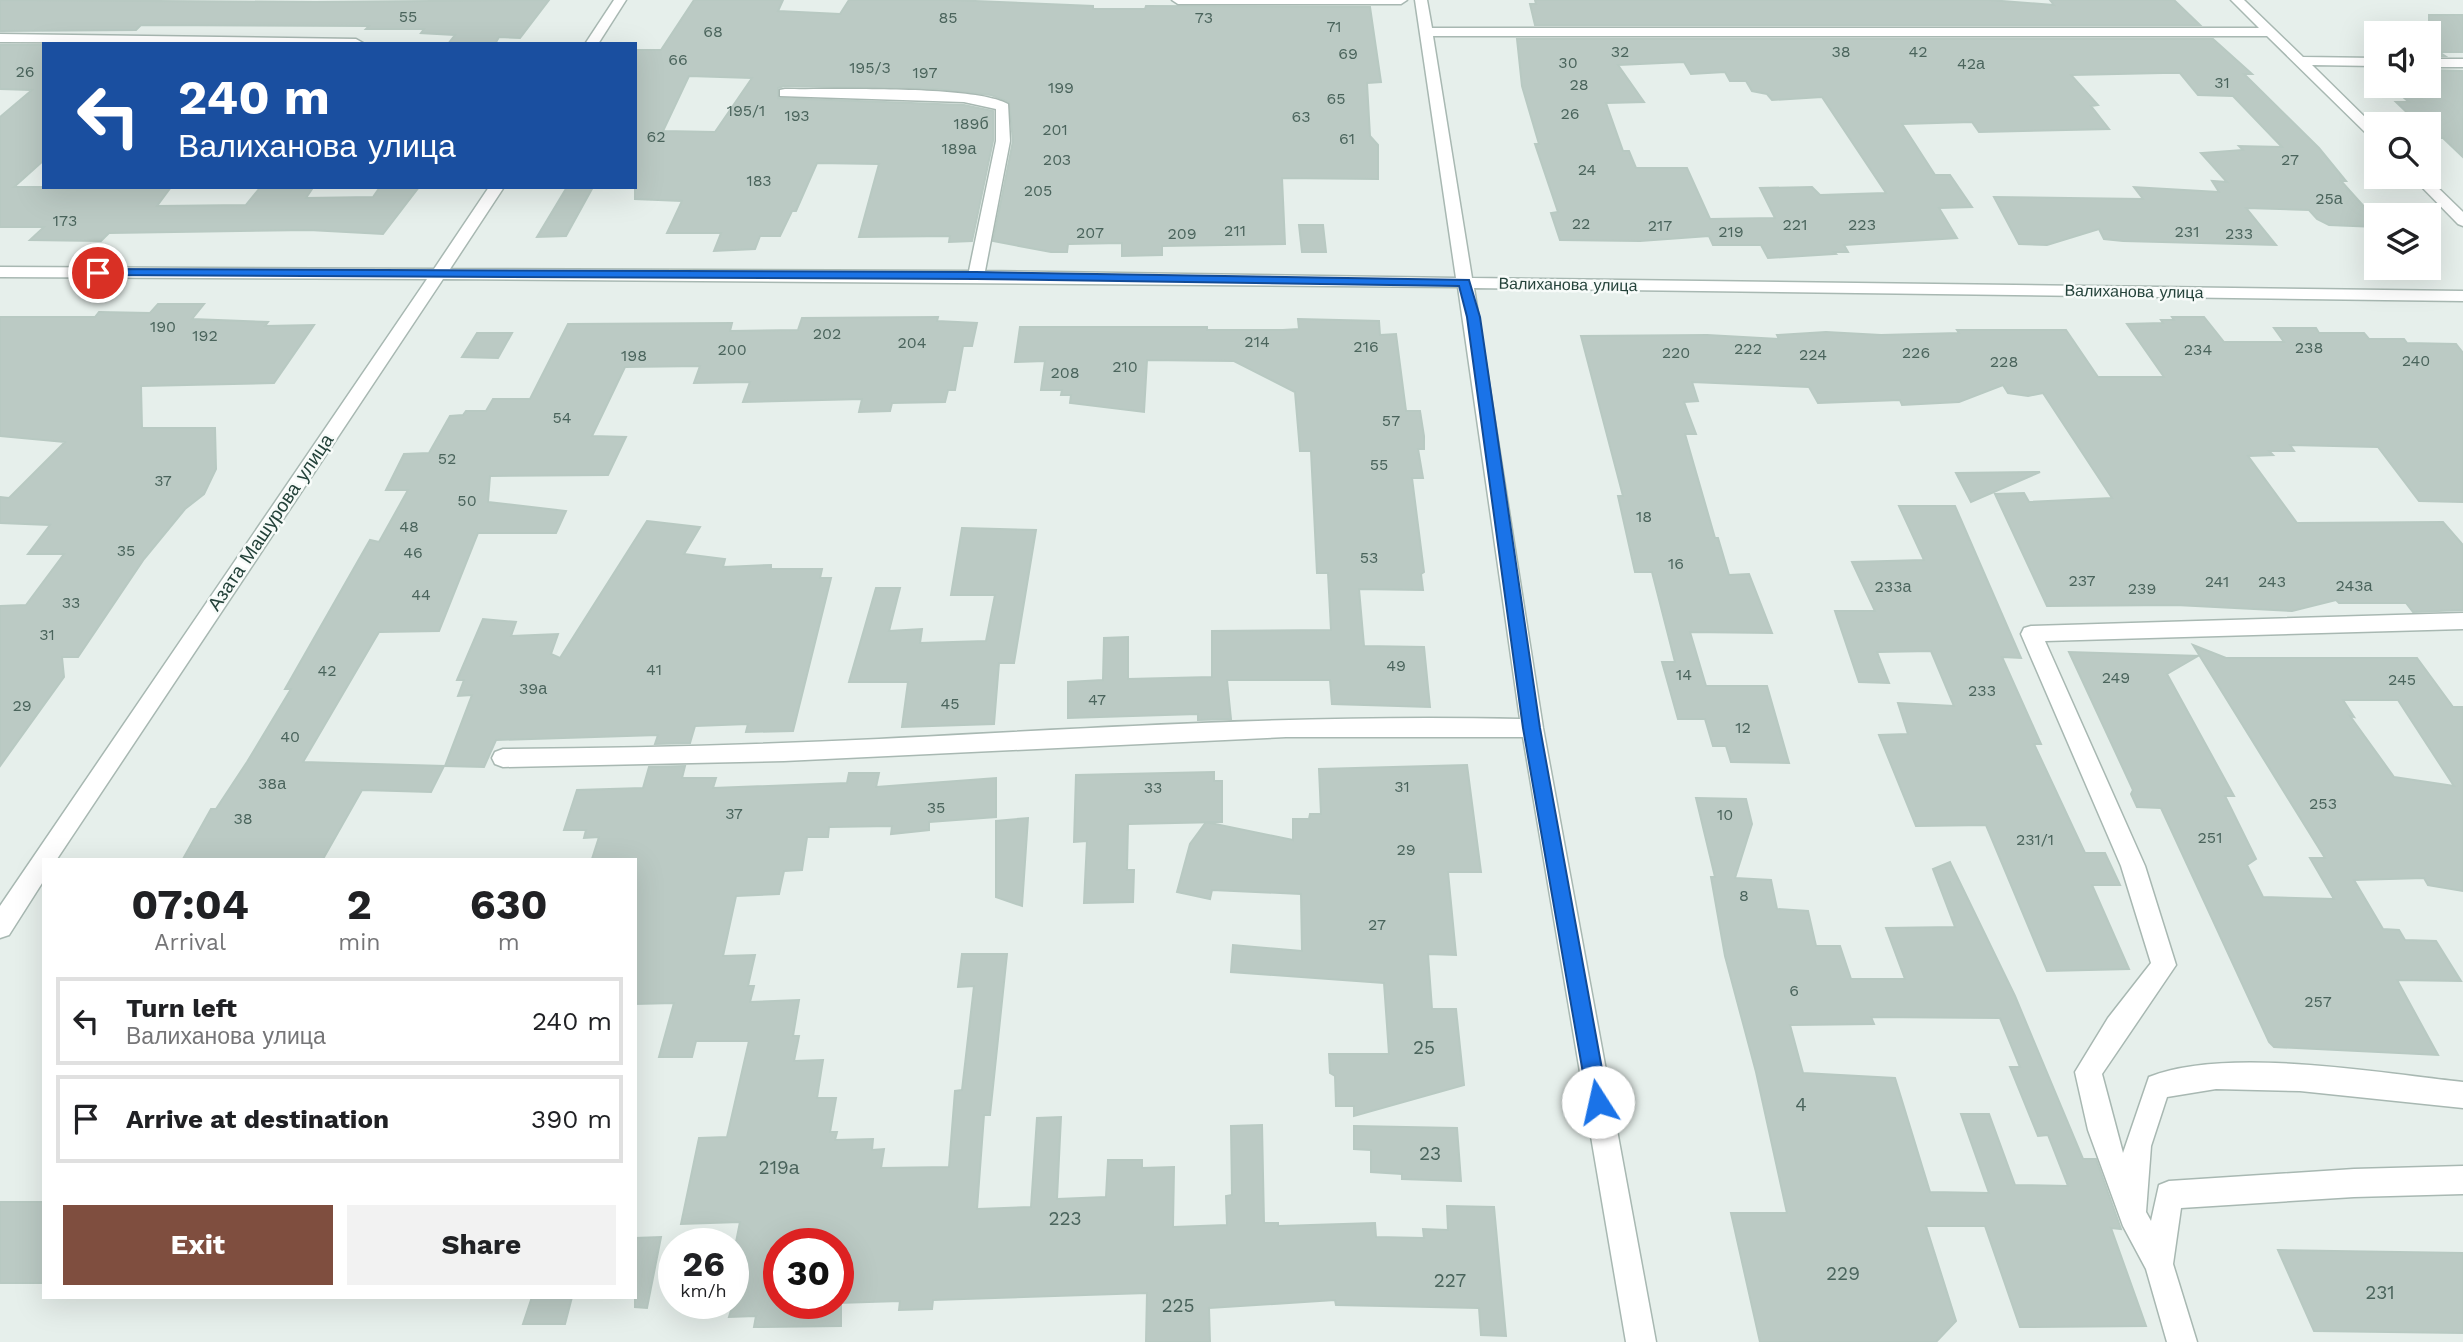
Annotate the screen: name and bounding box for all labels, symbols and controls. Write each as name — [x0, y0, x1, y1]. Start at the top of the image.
house number: 55 — [399, 7, 417, 26]
house number: 85 — [938, 8, 958, 27]
house number: 73 — [1195, 8, 1213, 27]
house number: 71 — [1326, 17, 1342, 36]
map controls — [2364, 21, 2441, 280]
button: sound — [2364, 21, 2441, 98]
house number: 68 — [703, 22, 723, 41]
house number: 32 — [1611, 42, 1629, 61]
house number: 38 — [1831, 42, 1851, 61]
house number: 42 — [1908, 42, 1928, 61]
house number: 69 — [1338, 44, 1358, 63]
house number: 66 — [668, 50, 688, 69]
house number: 30 — [1558, 53, 1578, 72]
house number: 42а — [1957, 54, 1985, 73]
house number: 195/3 — [849, 58, 891, 77]
house number: 26 — [15, 62, 35, 81]
house number: 197 — [913, 63, 937, 82]
text: 240 m — [178, 68, 330, 126]
icon: left — [63, 70, 154, 161]
house number: 31 — [2214, 73, 2230, 92]
house number: 28 — [1569, 75, 1589, 94]
house number: 199 — [1048, 78, 1074, 97]
house number: 65 — [1326, 89, 1346, 108]
house number: 195/1 — [727, 101, 765, 120]
house number: 26 — [1560, 104, 1580, 123]
house number: 193 — [784, 106, 810, 125]
house number: 63 — [1291, 107, 1311, 126]
button: search — [2364, 112, 2441, 189]
house number: 189б — [953, 114, 989, 133]
house number: 201 — [1042, 120, 1068, 139]
text: Валиханова улица — [178, 127, 456, 165]
house number: 62 — [646, 127, 666, 146]
house number: 61 — [1339, 129, 1355, 148]
house number: 189а — [942, 139, 977, 158]
house number: 203 — [1043, 150, 1071, 169]
house number: 27 — [2281, 150, 2299, 169]
house number: 24 — [1578, 160, 1597, 179]
house number: 183 — [746, 171, 772, 190]
house number: 205 — [1024, 181, 1052, 200]
house number: 25а — [2315, 189, 2343, 208]
button: layers — [2364, 203, 2441, 280]
house number: 173 — [53, 211, 77, 230]
house number: 22 — [1572, 214, 1590, 233]
house number: 221 — [1783, 215, 1807, 234]
house number: 223 — [1848, 215, 1876, 234]
house number: 217 — [1648, 216, 1672, 235]
house number: 211 — [1224, 221, 1246, 240]
house number: 219 — [1718, 222, 1744, 241]
house number: 231 — [2175, 222, 2199, 241]
house number: 207 — [1076, 223, 1104, 242]
house number: 209 — [1167, 224, 1197, 243]
house number: 233 — [2225, 224, 2253, 243]
pin — [68, 243, 128, 303]
icon: arrive — [79, 254, 117, 292]
street label: Валиханова улица — [1498, 274, 1638, 295]
street label: Валиханова улица — [2064, 281, 2204, 302]
house number: 190 — [150, 317, 176, 336]
house number: 202 — [813, 324, 841, 343]
house number: 192 — [192, 326, 218, 345]
house number: 214 — [1244, 332, 1270, 351]
house number: 204 — [897, 333, 927, 352]
house number: 216 — [1353, 337, 1379, 356]
house number: 238 — [2295, 338, 2323, 357]
house number: 222 — [1734, 339, 1762, 358]
house number: 200 — [717, 340, 747, 359]
house number: 234 — [2184, 340, 2212, 359]
house number: 220 — [1662, 343, 1690, 362]
house number: 226 — [1902, 343, 1930, 362]
house number: 224 — [1799, 345, 1827, 364]
house number: 198 — [621, 346, 647, 365]
house number: 240 — [2402, 351, 2430, 370]
house number: 228 — [1990, 352, 2018, 371]
house number: 210 — [1112, 357, 1138, 376]
house number: 208 — [1050, 363, 1080, 382]
house number: 54 — [552, 408, 572, 427]
house number: 57 — [1382, 411, 1400, 430]
street label: Азата Машурова улица — [203, 429, 338, 615]
house number: 52 — [438, 449, 456, 468]
house number: 55 — [1370, 455, 1388, 474]
house number: 37 — [154, 471, 172, 490]
house number: 50 — [457, 491, 477, 510]
house number: 18 — [1636, 507, 1652, 526]
house number: 48 — [399, 517, 419, 536]
house number: 35 — [117, 541, 135, 560]
house number: 46 — [403, 543, 423, 562]
house number: 53 — [1360, 548, 1378, 567]
house number: 16 — [1668, 554, 1684, 573]
house number: 237 — [2069, 571, 2096, 590]
house number: 241 — [2205, 572, 2229, 591]
house number: 243 — [2258, 572, 2286, 591]
house number: 243а — [2336, 576, 2373, 595]
house number: 233а — [1875, 577, 1912, 596]
house number: 239 — [2128, 579, 2156, 598]
house number: 44 — [411, 585, 431, 604]
house number: 33 — [62, 593, 80, 612]
house number: 31 — [39, 625, 55, 644]
house number: 49 — [1386, 656, 1406, 675]
house number: 41 — [646, 660, 662, 679]
house number: 42 — [317, 661, 337, 680]
house number: 14 — [1676, 665, 1692, 684]
house number: 249 — [2102, 668, 2130, 687]
house number: 245 — [2388, 670, 2416, 689]
house number: 39а — [519, 679, 547, 698]
house number: 233 — [1968, 681, 1996, 700]
house number: 47 — [1088, 690, 1106, 709]
house number: 45 — [940, 694, 960, 713]
house number: 29 — [12, 696, 32, 715]
house number: 12 — [1735, 718, 1751, 737]
house number: 40 — [280, 727, 300, 746]
house number: 38а — [258, 774, 286, 793]
house number: 31 — [1394, 777, 1410, 796]
house number: 33 — [1144, 778, 1162, 797]
house number: 253 — [2309, 794, 2337, 813]
house number: 35 — [927, 798, 945, 817]
house number: 37 — [725, 804, 743, 823]
house number: 10 — [1717, 805, 1733, 824]
house number: 38 — [233, 809, 253, 828]
house number: 251 — [2198, 828, 2222, 847]
house number: 231/1 — [2016, 830, 2054, 849]
house number: 29 — [1396, 840, 1416, 859]
text: 07:04 — [131, 880, 249, 929]
text: 2 — [347, 880, 372, 929]
text: 630 — [470, 880, 548, 929]
house number: 8 — [1739, 886, 1749, 905]
house number: 27 — [1368, 915, 1386, 934]
text: Arrival — [154, 929, 226, 956]
text: min — [338, 929, 381, 956]
text: m — [498, 929, 520, 956]
house number: 6 — [1789, 981, 1799, 1000]
house number: 257 — [2304, 992, 2332, 1011]
text: Turn left — [126, 993, 237, 1023]
icon: left — [67, 1002, 105, 1040]
text: 240 m — [532, 1006, 612, 1036]
text: Валиханова улица — [126, 1023, 326, 1050]
house number: 25 — [1413, 1036, 1435, 1059]
position arrow — [1561, 1065, 1635, 1139]
house number: 4 — [1795, 1093, 1807, 1116]
icon: arrive — [67, 1100, 105, 1138]
text: Arrive at destination — [126, 1104, 389, 1134]
text: 390 m — [531, 1104, 612, 1134]
house number: 23 — [1419, 1142, 1441, 1165]
house number: 219а — [759, 1156, 800, 1179]
button: Exit — [63, 1205, 333, 1285]
button: Share — [347, 1205, 616, 1285]
house number: 223 — [1048, 1207, 1082, 1230]
speed limit sign: 30 — [763, 1228, 854, 1319]
text: 26 — [682, 1243, 725, 1285]
house number: 229 — [1826, 1262, 1860, 1285]
house number: 227 — [1434, 1269, 1466, 1292]
text: km/h — [680, 1280, 727, 1301]
house number: 231 — [2365, 1281, 2395, 1304]
house number: 225 — [1161, 1294, 1195, 1317]

